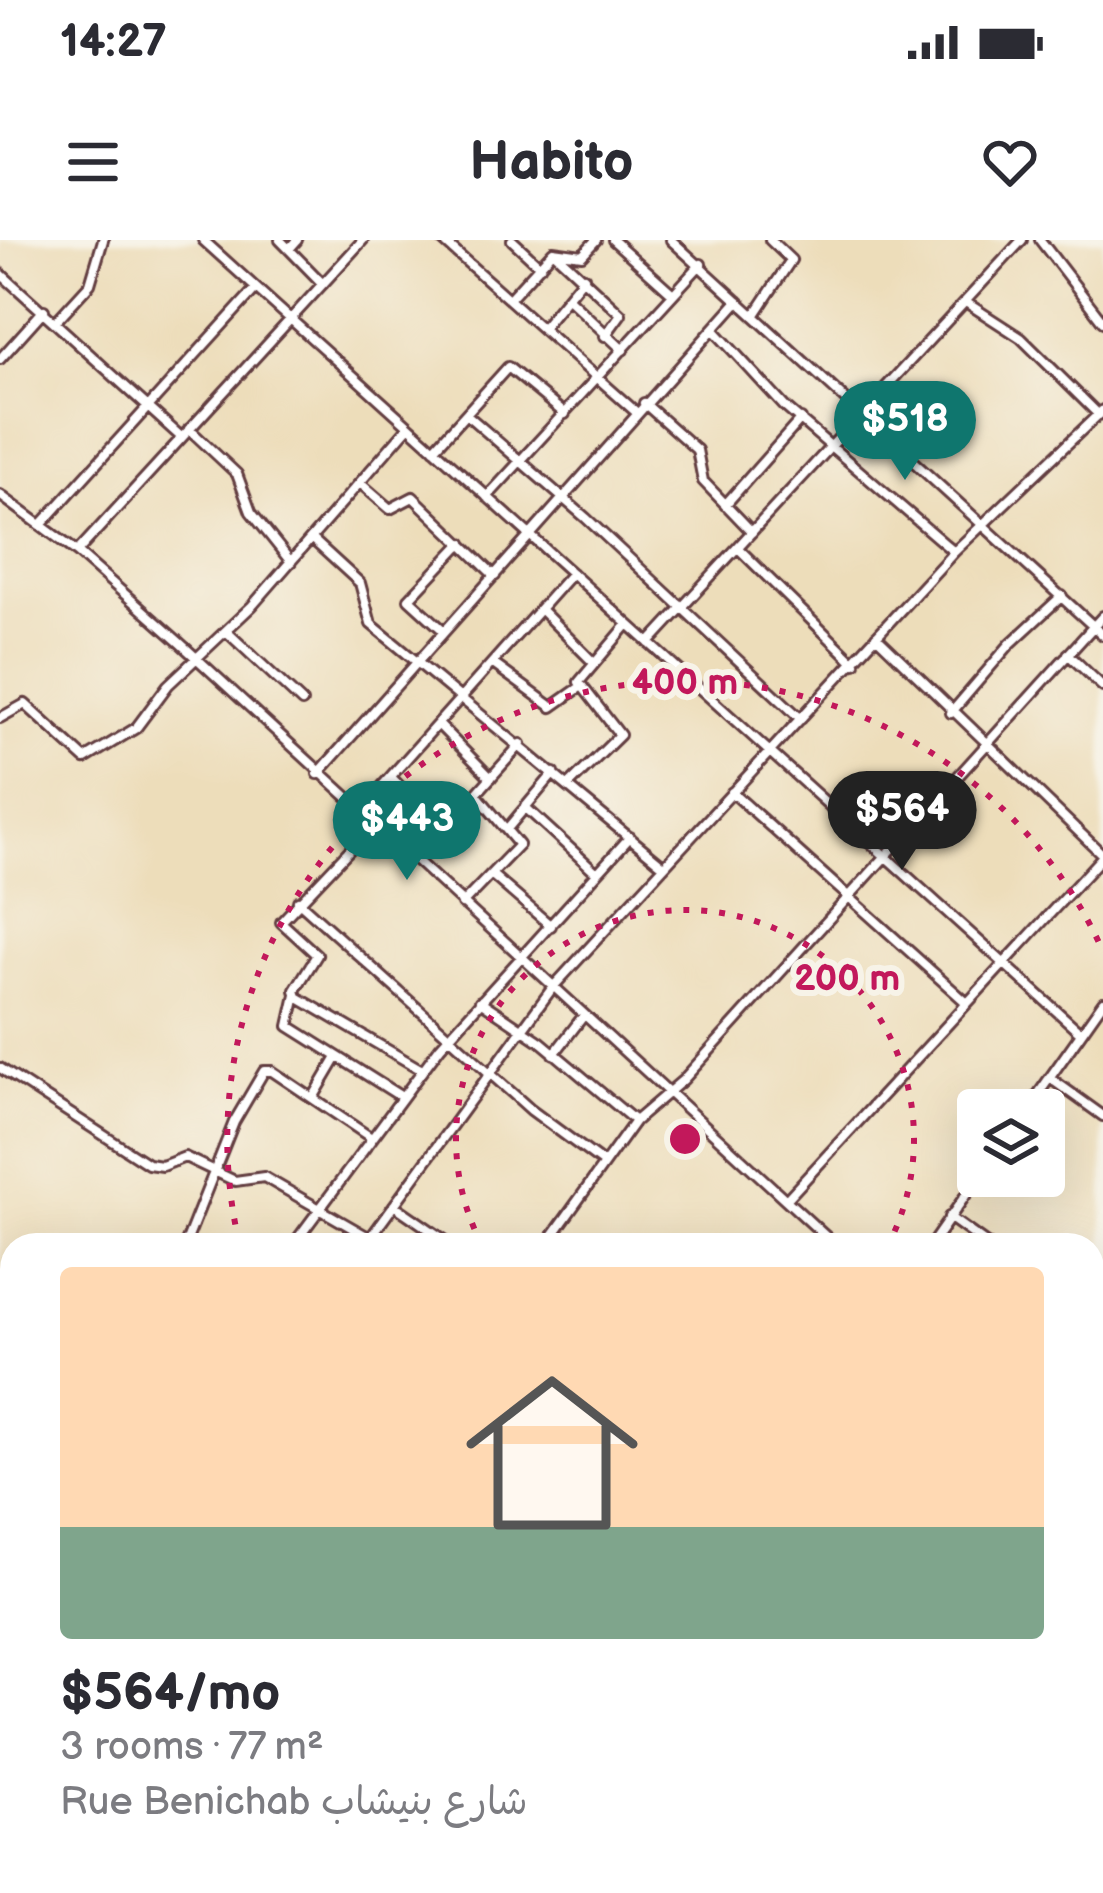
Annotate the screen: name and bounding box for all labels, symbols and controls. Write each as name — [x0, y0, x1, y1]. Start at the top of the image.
text: 14:27 — [60, 15, 167, 70]
icon: menu — [60, 129, 126, 195]
icon: heart — [977, 129, 1043, 195]
text: Habito — [470, 130, 633, 195]
pin: $518 — [834, 381, 976, 483]
text: $518 — [861, 396, 949, 443]
text: 400 m — [632, 662, 738, 705]
pin: $564 — [831, 771, 973, 873]
pin: $443 — [336, 781, 478, 883]
text: $564 — [855, 786, 949, 833]
text: $443 — [360, 796, 454, 843]
text: 200 m — [794, 958, 900, 1001]
map controls — [957, 1089, 1065, 1197]
button: layers — [957, 1089, 1065, 1197]
centre of rings — [664, 1118, 706, 1160]
icon: home — [444, 1345, 660, 1561]
text: $564/mo — [60, 1663, 280, 1724]
text: 3 rooms · 77 m² — [60, 1724, 324, 1771]
text: Rue Benichab شارع بنيشاب — [60, 1779, 528, 1826]

